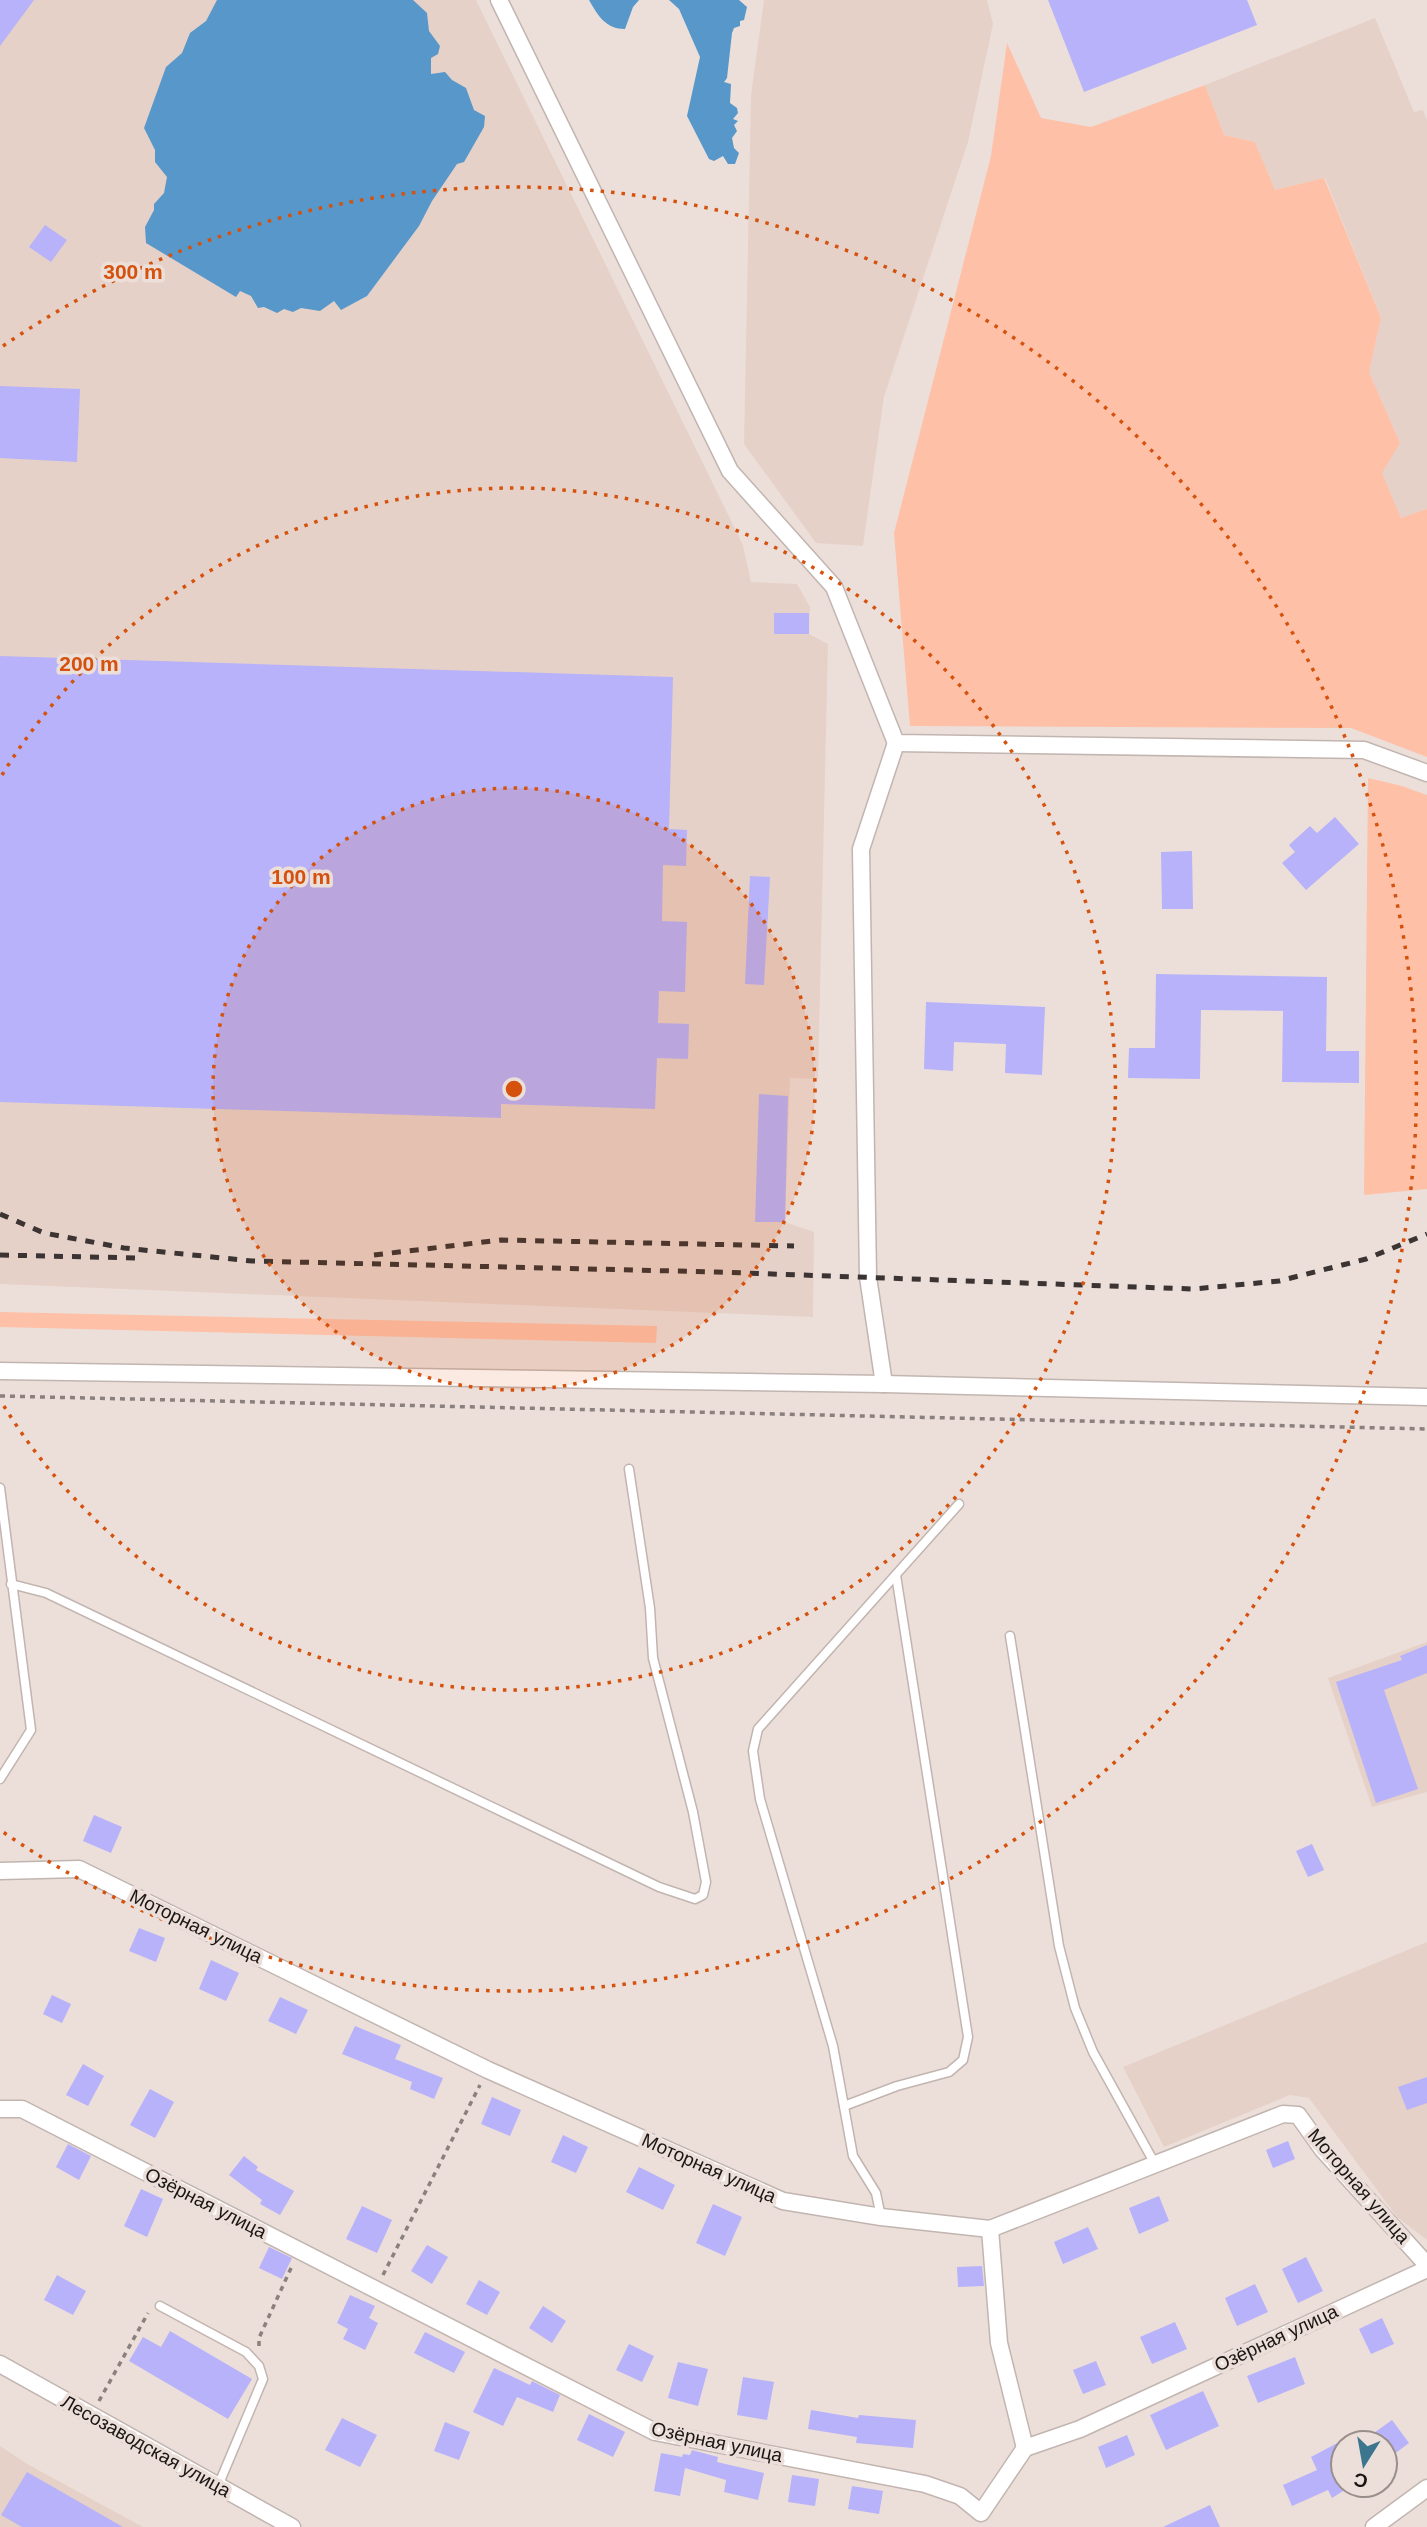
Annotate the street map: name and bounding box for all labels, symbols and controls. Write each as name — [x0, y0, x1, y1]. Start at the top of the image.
text: 300 m — [103, 260, 163, 283]
text: 200 m — [59, 652, 119, 675]
text: 100 m — [271, 865, 331, 888]
centre of rings — [502, 1077, 526, 1101]
street label: Моторная улица — [126, 1885, 266, 1967]
street label: Моторная улица — [1304, 2125, 1415, 2248]
street label: Моторная улица — [639, 2129, 780, 2207]
street label: Озёрная улица — [142, 2163, 271, 2243]
street label: Озёрная улица — [1211, 2300, 1341, 2376]
street label: Лесозаводская улица — [58, 2391, 235, 2501]
street label: Озёрная улица — [650, 2418, 785, 2466]
north arrow — [1329, 2429, 1399, 2499]
text: С — [1352, 2469, 1370, 2492]

